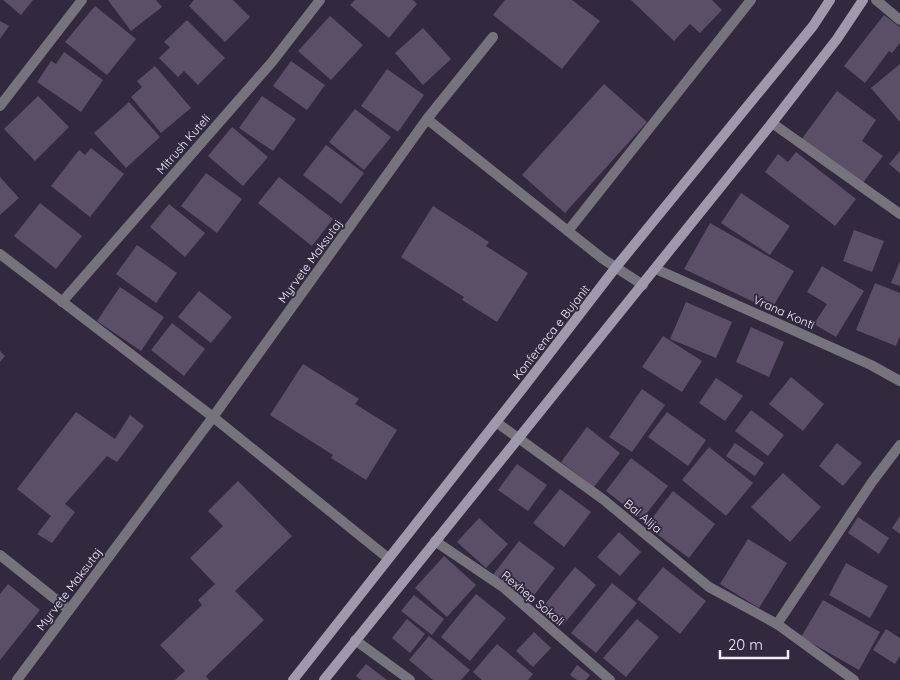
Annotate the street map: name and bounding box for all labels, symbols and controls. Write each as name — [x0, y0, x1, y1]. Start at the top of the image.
street label: Mitrush Kuteli — [153, 111, 213, 177]
street label: Myrvete Maksutaj — [275, 216, 345, 306]
street label: Konferenca e Bujanit — [509, 282, 593, 382]
street label: Vrana Konti — [751, 292, 817, 332]
street label: Bal Alija — [621, 496, 665, 536]
street label: Myrvete Maksutaj — [33, 545, 105, 633]
street label: Rexhep Sokoli — [499, 567, 567, 629]
scale bar — [720, 628, 788, 660]
text: 20 m — [728, 635, 763, 654]

